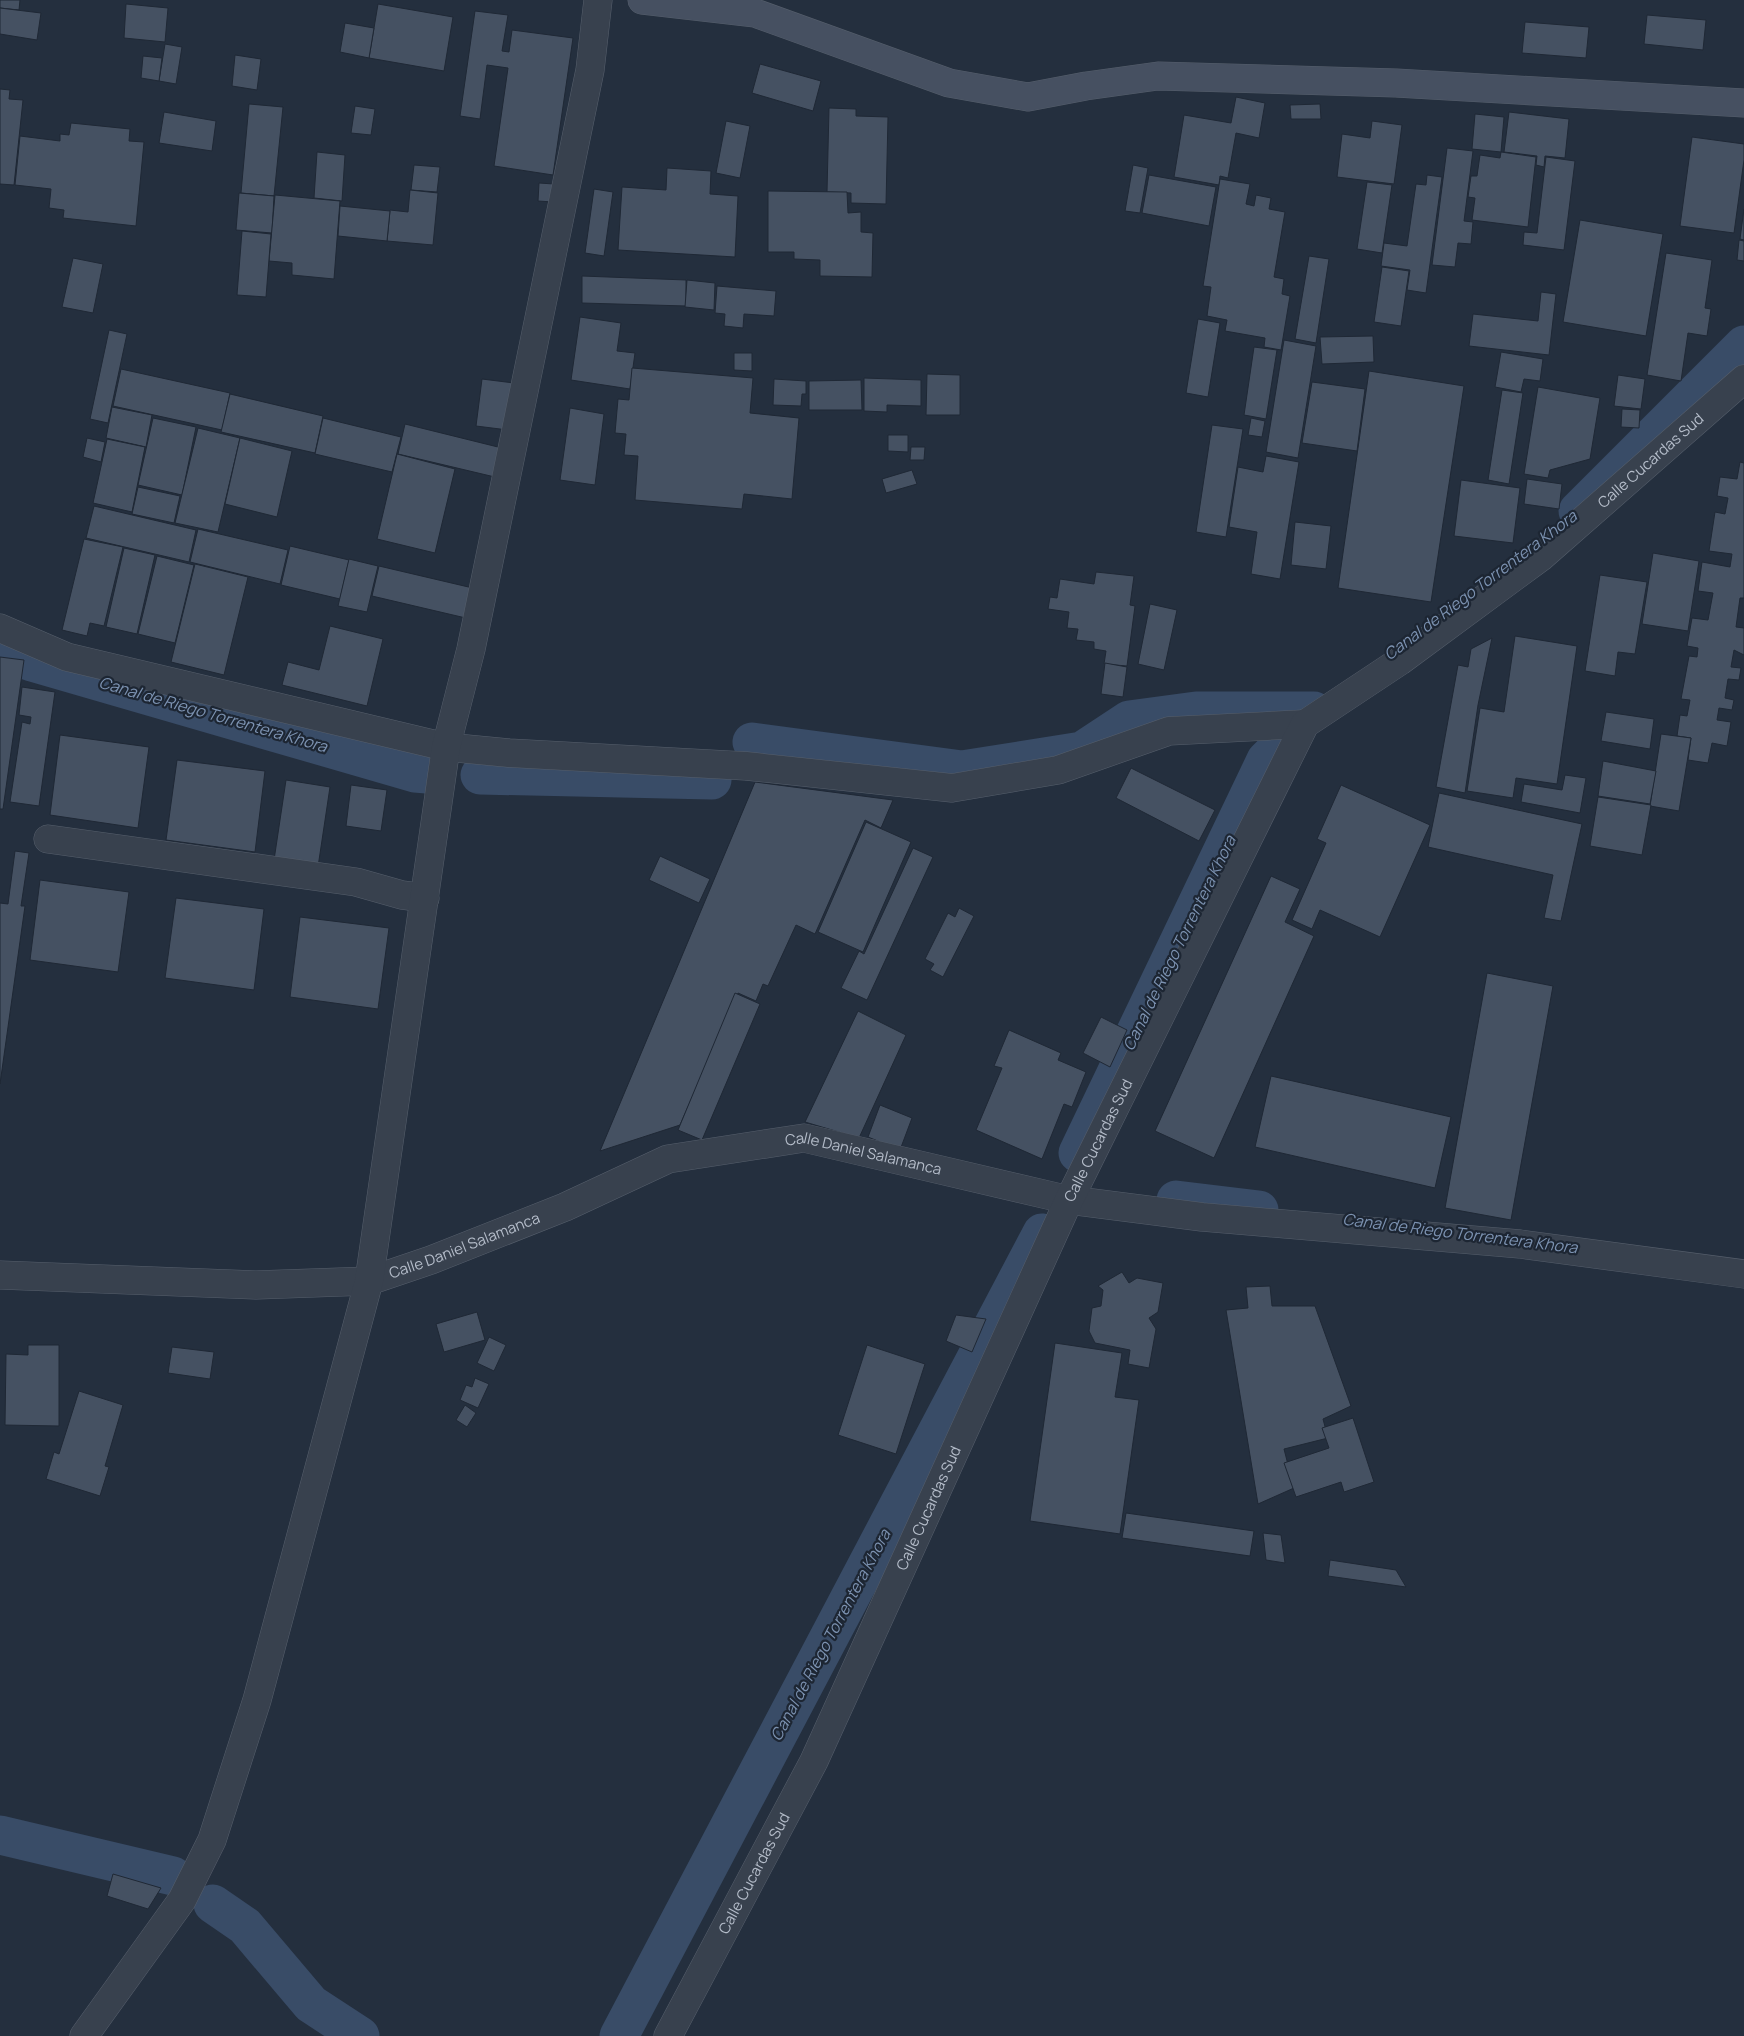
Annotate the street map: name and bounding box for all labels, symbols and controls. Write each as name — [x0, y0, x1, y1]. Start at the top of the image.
street label: Calle Cucardas Sud — [1593, 408, 1708, 513]
water label: Canal de Riego Torrentera Khora — [1379, 504, 1582, 665]
water label: Canal de Riego Torrentera Khora — [96, 671, 331, 757]
water label: Canal de Riego Torrentera Khora — [1117, 831, 1241, 1054]
street label: Calle Cucardas Sud — [1059, 1075, 1137, 1205]
street label: Calle Daniel Salamanca — [783, 1127, 944, 1180]
street label: Calle Daniel Salamanca — [386, 1207, 543, 1284]
water label: Canal de Riego Torrentera Khora — [1341, 1208, 1580, 1258]
street label: Calle Cucardas Sud — [891, 1442, 966, 1574]
water label: Canal de Riego Torrentera Khora — [765, 1524, 896, 1745]
street label: Calle Cucardas Sud — [713, 1809, 795, 1938]

